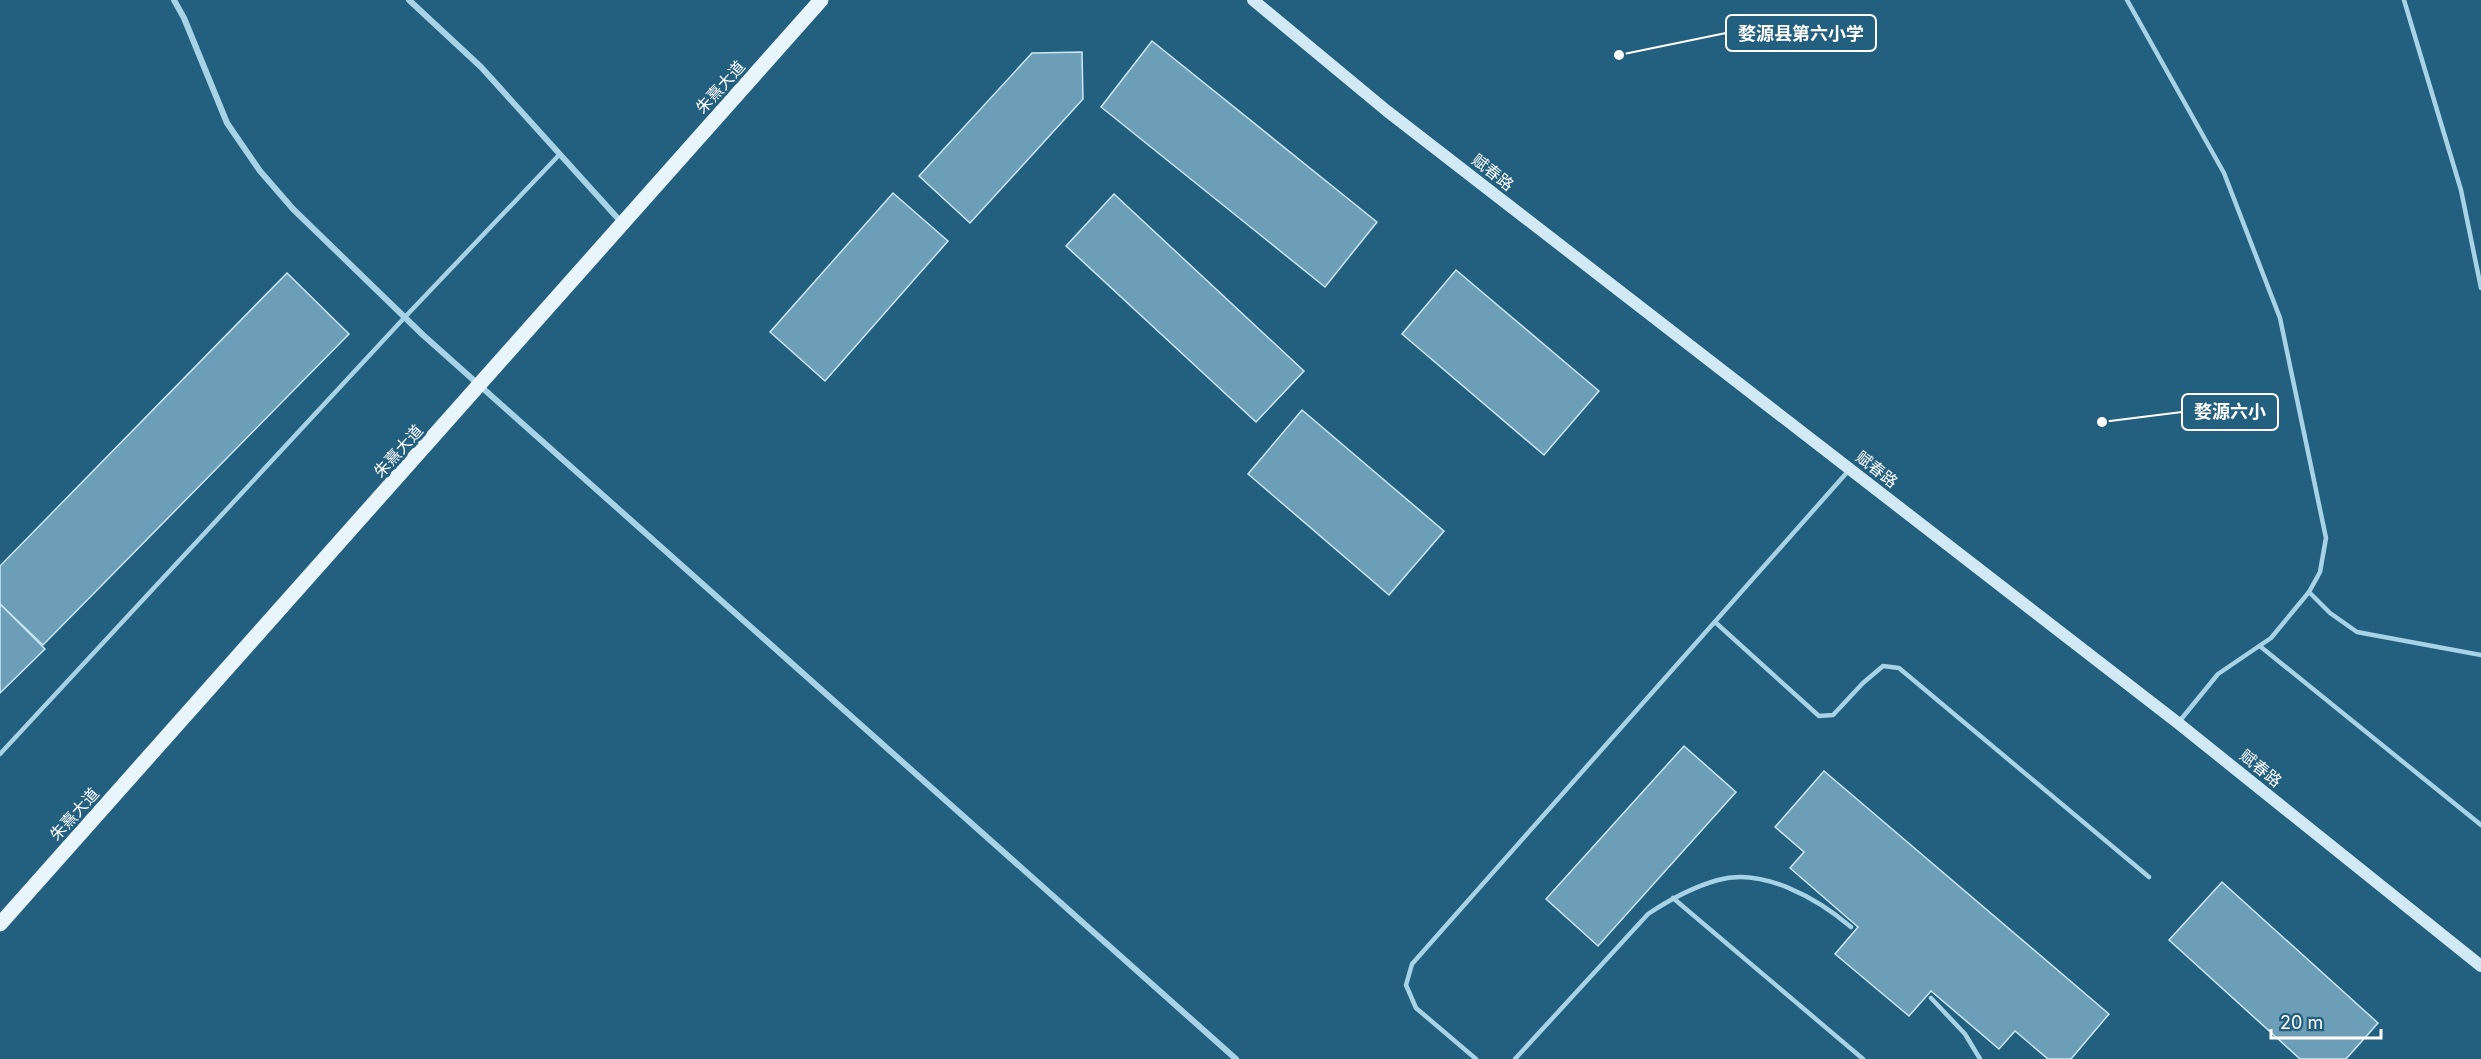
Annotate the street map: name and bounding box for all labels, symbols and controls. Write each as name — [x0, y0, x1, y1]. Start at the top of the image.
callout: 婺源县第六小学 — [1726, 15, 1876, 51]
text: 婺源县第六小学 — [1738, 23, 1864, 44]
street label: 朱熹大道 — [691, 57, 749, 117]
street label: 赋春路 — [1468, 149, 1518, 195]
callout: 婺源六小 — [2182, 394, 2278, 430]
text: 婺源六小 — [2194, 401, 2266, 422]
street label: 朱熹大道 — [369, 421, 427, 481]
street label: 赋春路 — [1852, 446, 1902, 492]
street label: 赋春路 — [2236, 745, 2286, 791]
street label: 朱熹大道 — [45, 784, 103, 844]
scale bar — [2271, 1002, 2380, 1040]
text: 20 m — [2280, 1012, 2323, 1033]

